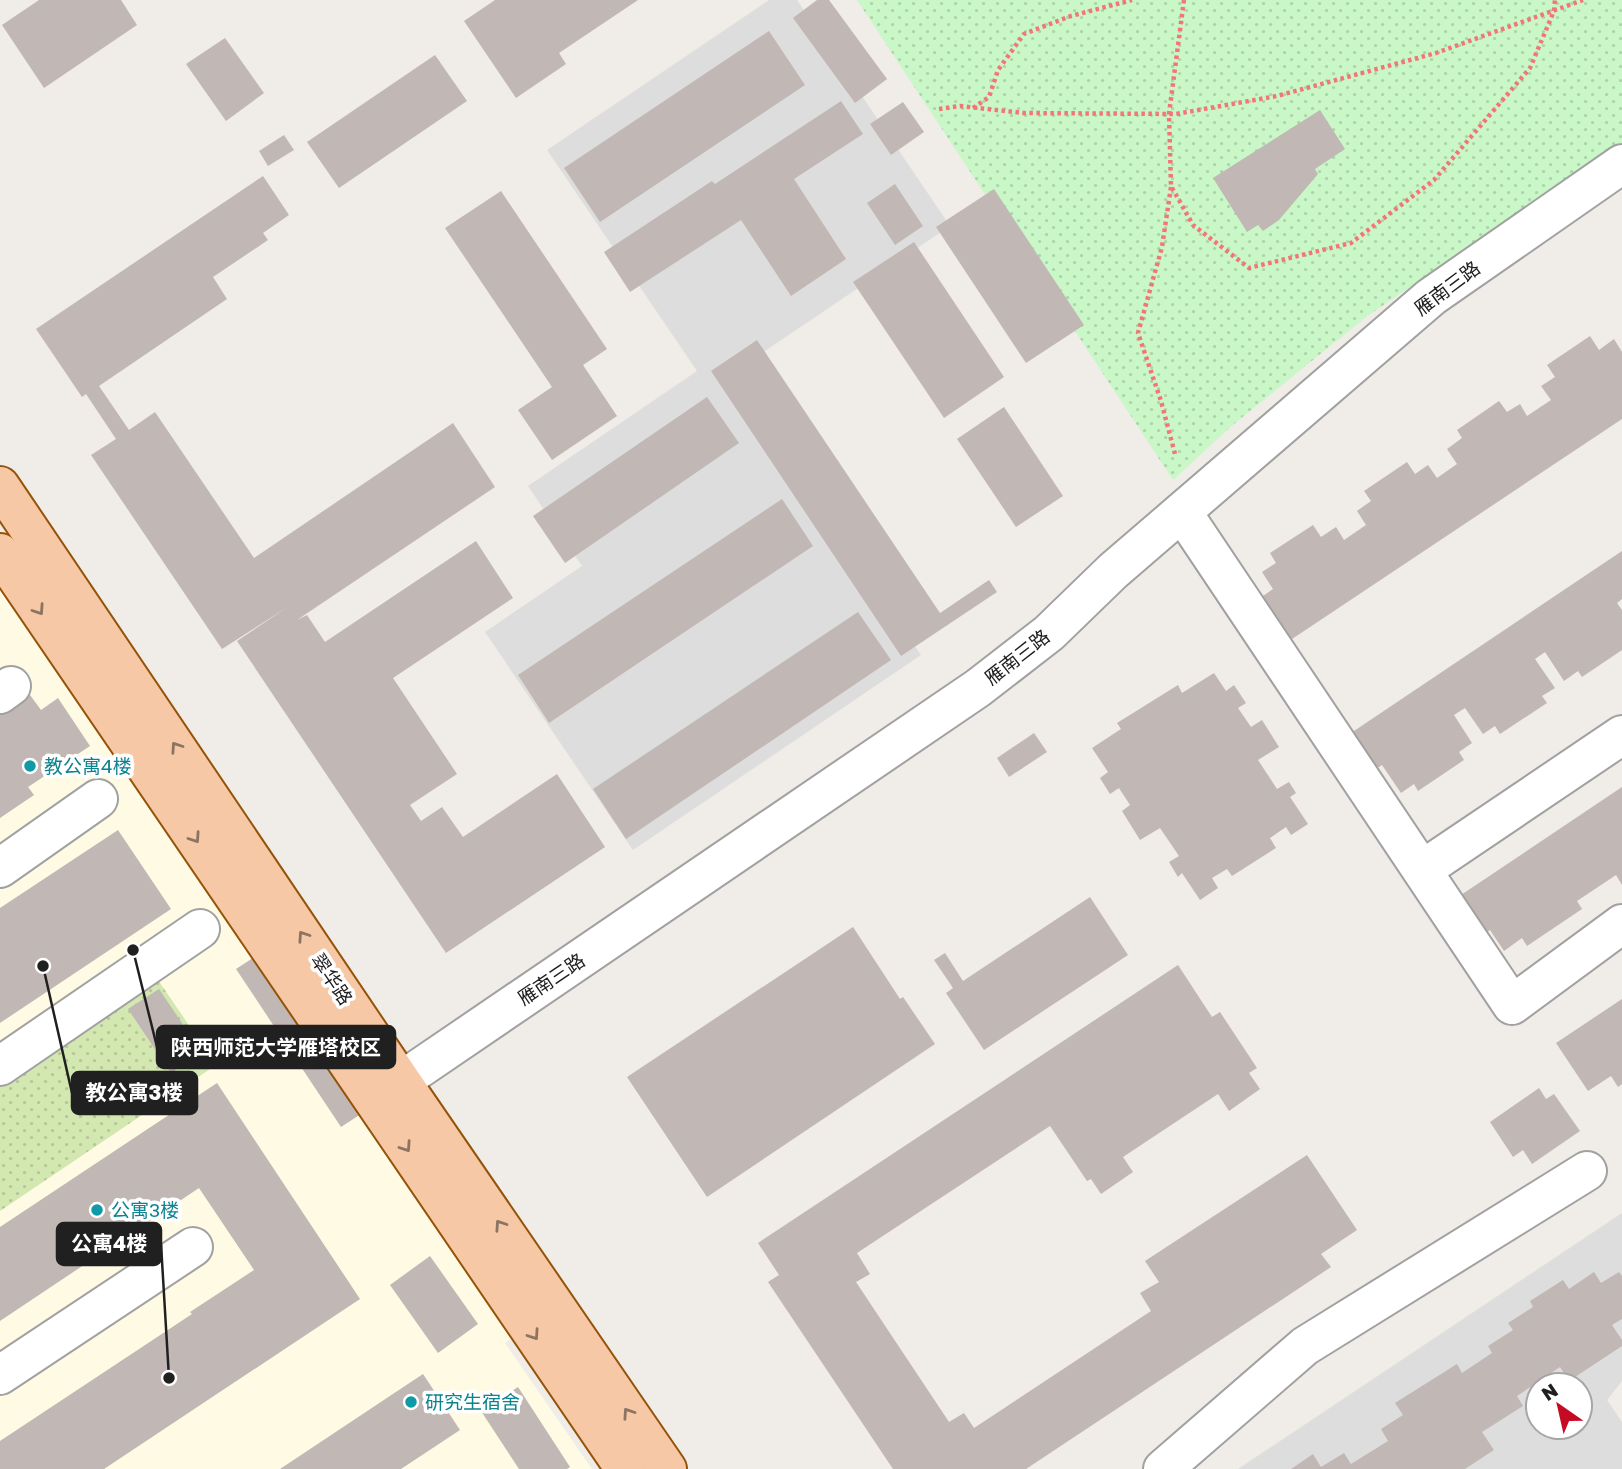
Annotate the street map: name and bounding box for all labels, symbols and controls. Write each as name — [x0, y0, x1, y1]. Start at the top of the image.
street label: 雁南三路 — [1409, 256, 1484, 320]
one-way arrow — [30, 602, 43, 615]
street label: 雁南三路 — [980, 624, 1054, 689]
one-way arrow — [172, 742, 184, 755]
place label: 教公寓4楼 — [44, 754, 132, 777]
marker: 教公寓4楼 — [22, 758, 38, 774]
one-way arrow — [187, 830, 199, 843]
one-way arrow — [299, 931, 311, 944]
street label: 雁南三路 — [513, 948, 589, 1009]
street label: 翠华路 — [307, 949, 358, 1009]
callout: 陕西师范大学雁塔校区 — [157, 1026, 395, 1068]
text: 陕西师范大学雁塔校区 — [171, 1034, 381, 1060]
callout: 教公寓3楼 — [72, 1072, 197, 1114]
text: 教公寓3楼 — [86, 1079, 182, 1105]
one-way arrow — [398, 1139, 410, 1152]
place label: 公寓3楼 — [111, 1198, 179, 1221]
marker: 公寓3楼 — [89, 1202, 105, 1218]
one-way arrow — [496, 1220, 508, 1233]
callout: 公寓4楼 — [57, 1223, 161, 1265]
text: 公寓4楼 — [71, 1230, 147, 1256]
one-way arrow — [526, 1327, 538, 1340]
north arrow — [1524, 1371, 1594, 1441]
text: N — [1537, 1378, 1562, 1405]
place label: 研究生宿舍 — [425, 1390, 520, 1413]
marker: 研究生宿舍 — [403, 1394, 419, 1410]
one-way arrow — [624, 1408, 636, 1421]

